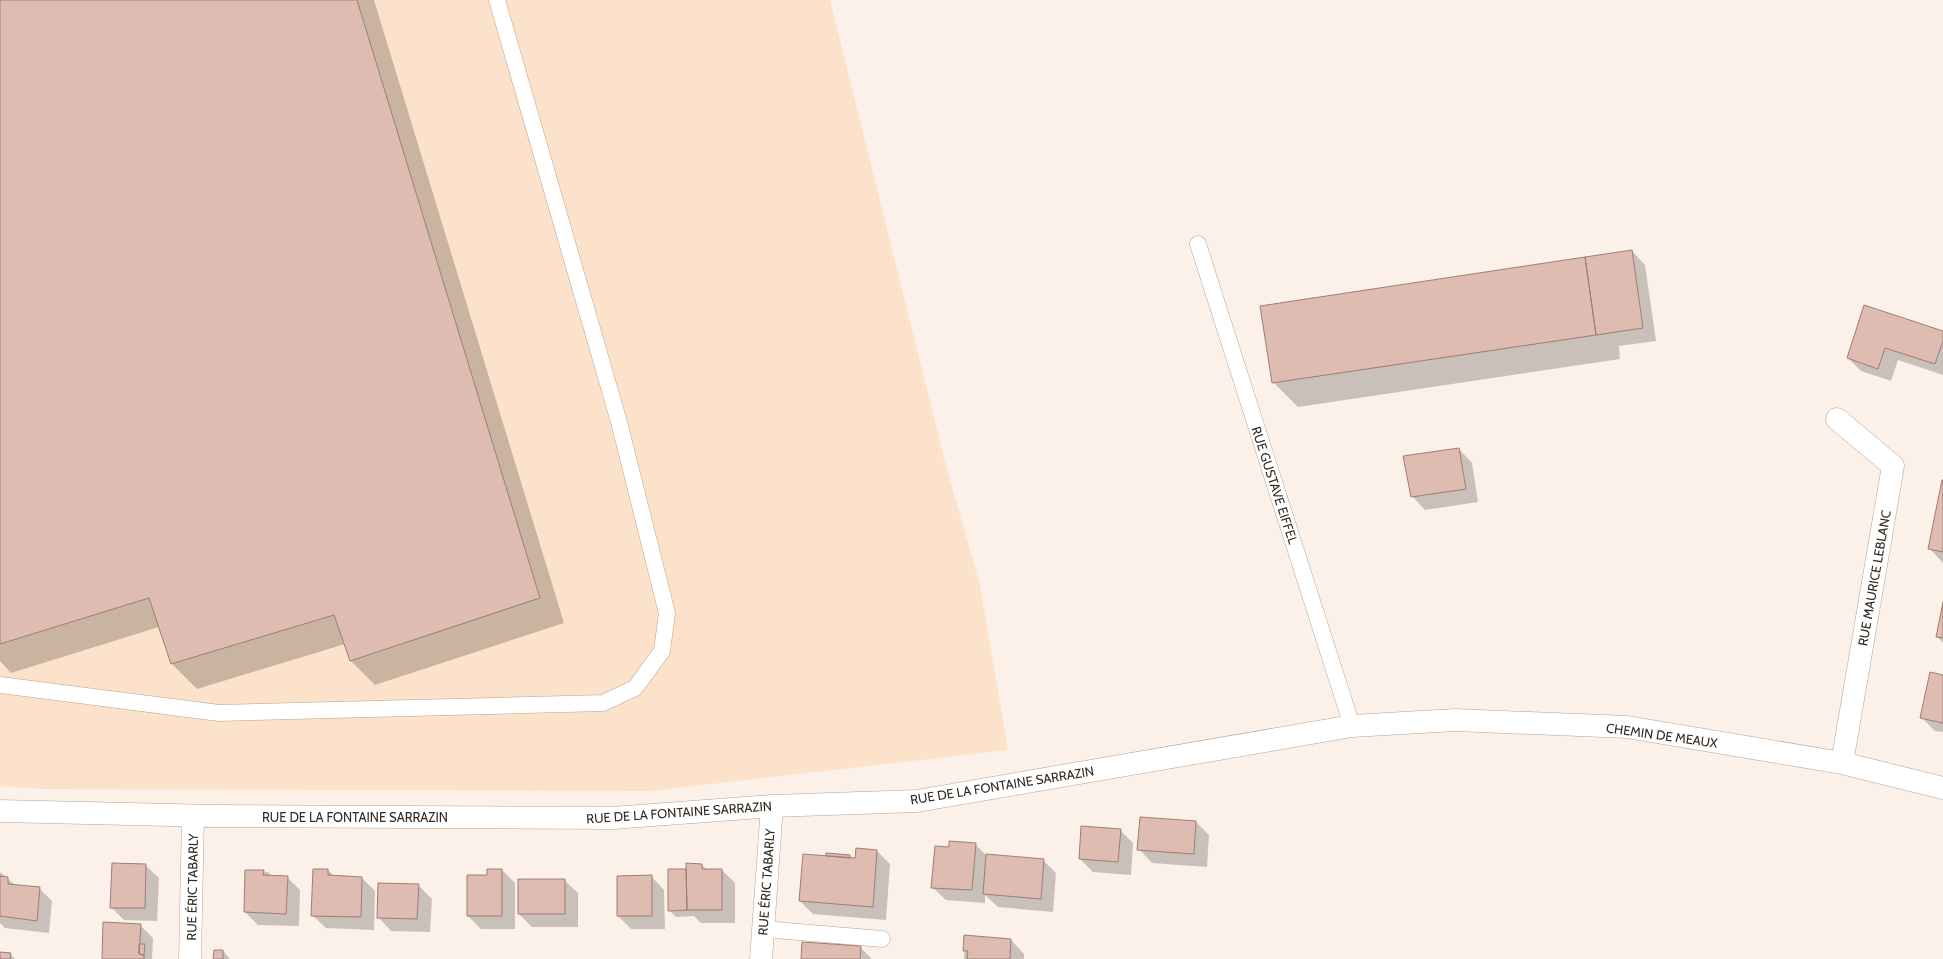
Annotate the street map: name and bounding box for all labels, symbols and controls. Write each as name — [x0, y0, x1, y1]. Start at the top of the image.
street label: RUE GUSTAVE EIFFEL — [1248, 424, 1302, 546]
street label: RUE MAURICE LEBLANC — [1854, 509, 1894, 647]
street label: CHEMIN DE MEAUX — [1605, 719, 1719, 751]
street label: RUE DE LA FONTAINE SARRAZIN — [909, 763, 1095, 807]
street label: RUE DE LA FONTAINE SARRAZIN — [586, 798, 772, 826]
street label: RUE DE LA FONTAINE SARRAZIN — [262, 809, 448, 825]
street label: RUE ÉRIC TABARLY — [753, 827, 778, 936]
street label: RUE ÉRIC TABARLY — [182, 833, 201, 941]

